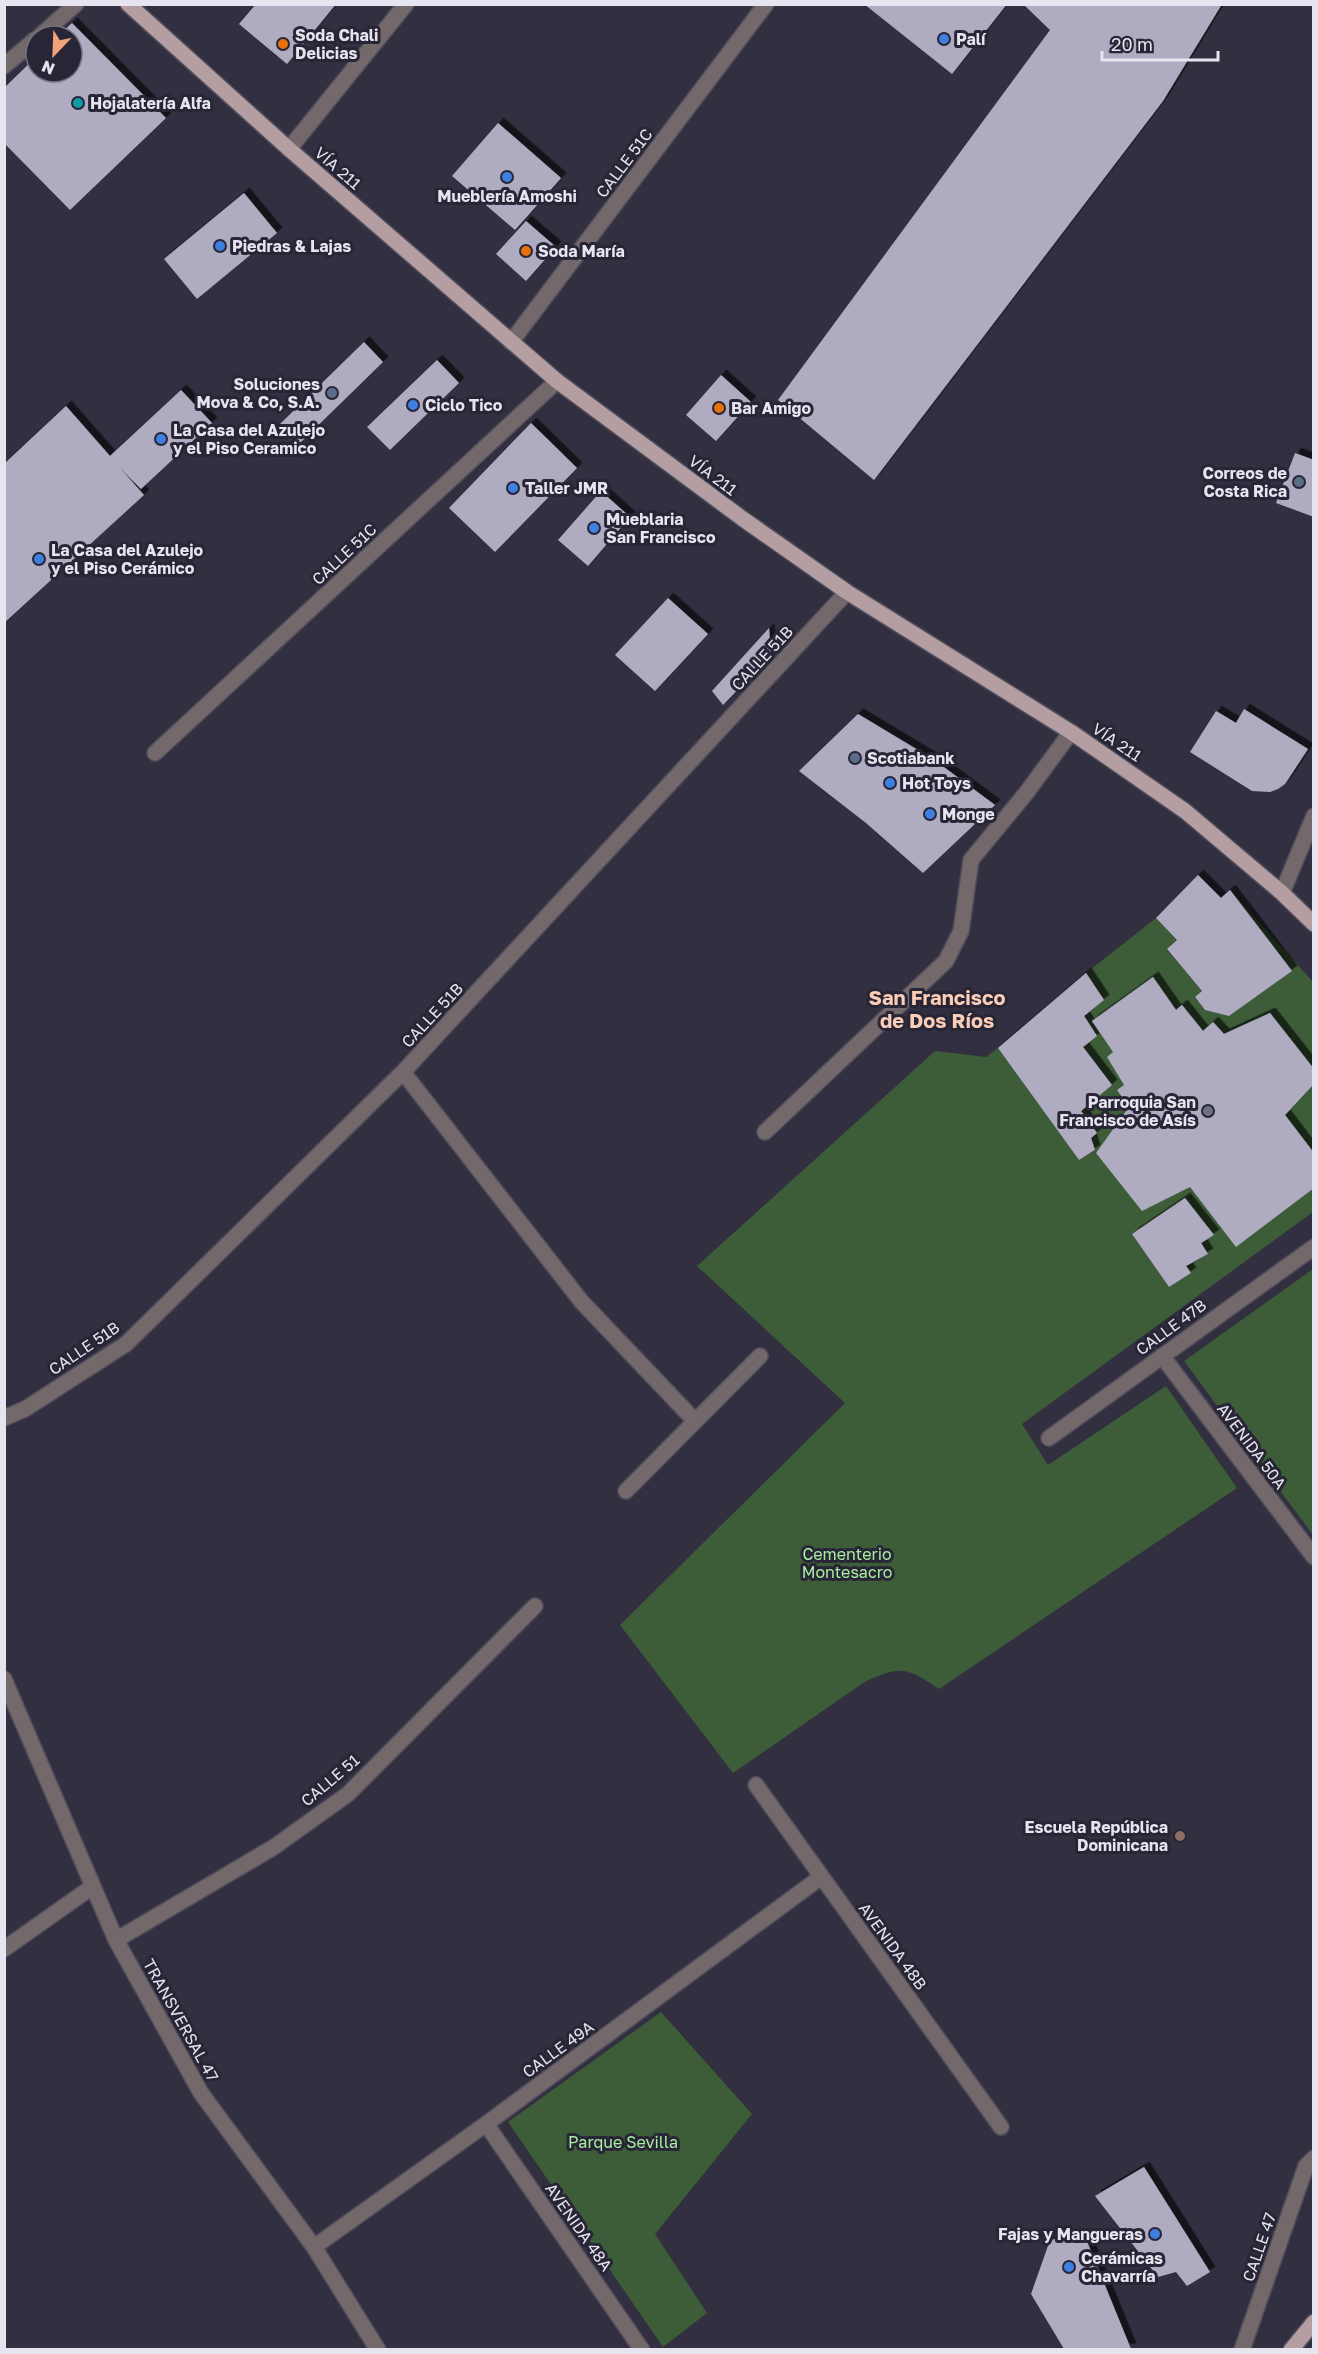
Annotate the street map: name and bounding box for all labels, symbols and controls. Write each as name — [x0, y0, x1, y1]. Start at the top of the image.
north arrow — [24, 24, 84, 84]
scale bar — [1102, 24, 1218, 62]
place label: Soda Chali Delicias — [295, 25, 379, 63]
place label: Palí — [956, 29, 987, 49]
marker: Palí — [937, 32, 951, 46]
text: 20 m — [1111, 33, 1153, 55]
marker: Soda Chali Delicias — [276, 37, 290, 51]
text: N — [39, 56, 58, 79]
place label: Hojalatería Alfa — [90, 93, 211, 113]
marker: Hojalatería Alfa — [71, 96, 85, 110]
street label: CALLE 51C — [592, 124, 656, 201]
street label: VÍA 211 — [311, 142, 366, 194]
marker: Mueblería Amoshi — [500, 170, 514, 184]
place label: Mueblería Amoshi — [437, 186, 577, 206]
place label: Piedras & Lajas — [232, 236, 351, 256]
marker: Piedras & Lajas — [213, 239, 227, 253]
place label: Soda María — [538, 241, 625, 261]
marker: Soda María — [519, 244, 533, 258]
place label: Soluciones Mova & Co, S.A. — [197, 374, 320, 412]
marker: Soluciones Mova & Co, S.A. — [325, 386, 339, 400]
place label: Ciclo Tico — [425, 395, 503, 415]
marker: Ciclo Tico — [406, 398, 420, 412]
place label: Bar Amigo — [731, 398, 811, 418]
marker: Bar Amigo — [712, 401, 726, 415]
place label: La Casa del Azulejo y el Piso Ceramico — [173, 420, 326, 458]
marker: La Casa del Azulejo y el Piso Ceramico — [154, 432, 168, 446]
street label: VÍA 211 — [685, 450, 741, 500]
place label: Correos de Costa Rica — [1203, 463, 1287, 501]
marker: Correos de Costa Rica — [1292, 475, 1306, 489]
place label: Taller JMR — [525, 478, 608, 498]
marker: Taller JMR — [506, 481, 520, 495]
place label: Mueblaria San Francisco — [606, 509, 716, 547]
street label: CALLE 51C — [307, 519, 381, 589]
marker: Mueblaria San Francisco — [587, 521, 601, 535]
place label: La Casa del Azulejo y el Piso Cerámico — [51, 540, 204, 578]
marker: La Casa del Azulejo y el Piso Cerámico — [32, 552, 46, 566]
street label: CALLE 51B — [727, 622, 797, 694]
street label: VÍA 211 — [1088, 718, 1146, 766]
place label: Scotiabank — [867, 748, 955, 768]
marker: Scotiabank — [848, 751, 862, 765]
place label: Hot Toys — [902, 773, 971, 793]
marker: Hot Toys — [883, 776, 897, 790]
place label: Monge — [942, 804, 995, 824]
marker: Monge — [923, 807, 937, 821]
street label: CALLE 51B — [397, 979, 467, 1051]
district label: San Francisco de Dos Ríos — [869, 985, 1005, 1032]
place label: Parroquia San Francisco de Asís — [1059, 1092, 1196, 1130]
marker: Parroquia San Francisco de Asís — [1201, 1104, 1215, 1118]
street label: CALLE 47B — [1132, 1295, 1210, 1359]
street label: CALLE 51B — [45, 1317, 123, 1379]
street label: AVENIDA 50A — [1213, 1399, 1291, 1493]
park label: Cementerio Montesacro — [802, 1544, 892, 1582]
street label: CALLE 51 — [297, 1750, 364, 1810]
place label: Escuela República Dominicana — [1025, 1817, 1168, 1855]
marker: Escuela República Dominicana — [1173, 1829, 1187, 1843]
street label: AVENIDA 48B — [855, 1899, 931, 1993]
street label: TRANSVERSAL 47 — [139, 1955, 223, 2085]
street label: CALLE 49A — [518, 2016, 598, 2082]
park label: Parque Sevilla — [568, 2132, 678, 2152]
street label: AVENIDA 48A — [541, 2179, 617, 2275]
street label: CALLE 47 — [1238, 2210, 1280, 2284]
place label: Fajas y Mangueras — [998, 2224, 1143, 2244]
marker: Fajas y Mangueras — [1148, 2227, 1162, 2241]
place label: Cerámicas Chavarría — [1081, 2248, 1163, 2286]
marker: Cerámicas Chavarría — [1062, 2260, 1076, 2274]

